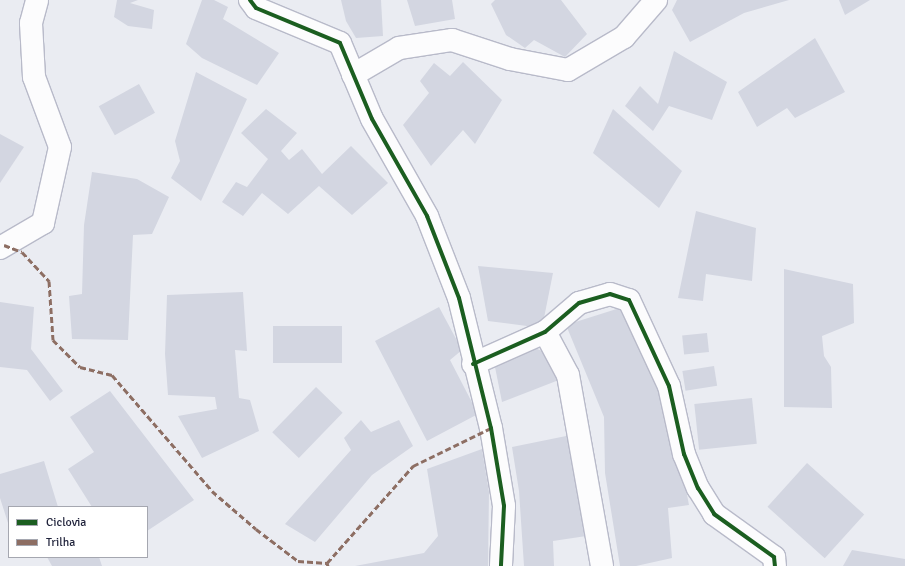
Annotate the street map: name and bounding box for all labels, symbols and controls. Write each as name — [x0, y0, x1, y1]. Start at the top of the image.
legend — [8, 506, 148, 558]
text: Ciclovia — [46, 515, 86, 530]
text: Trilha — [46, 535, 75, 550]

